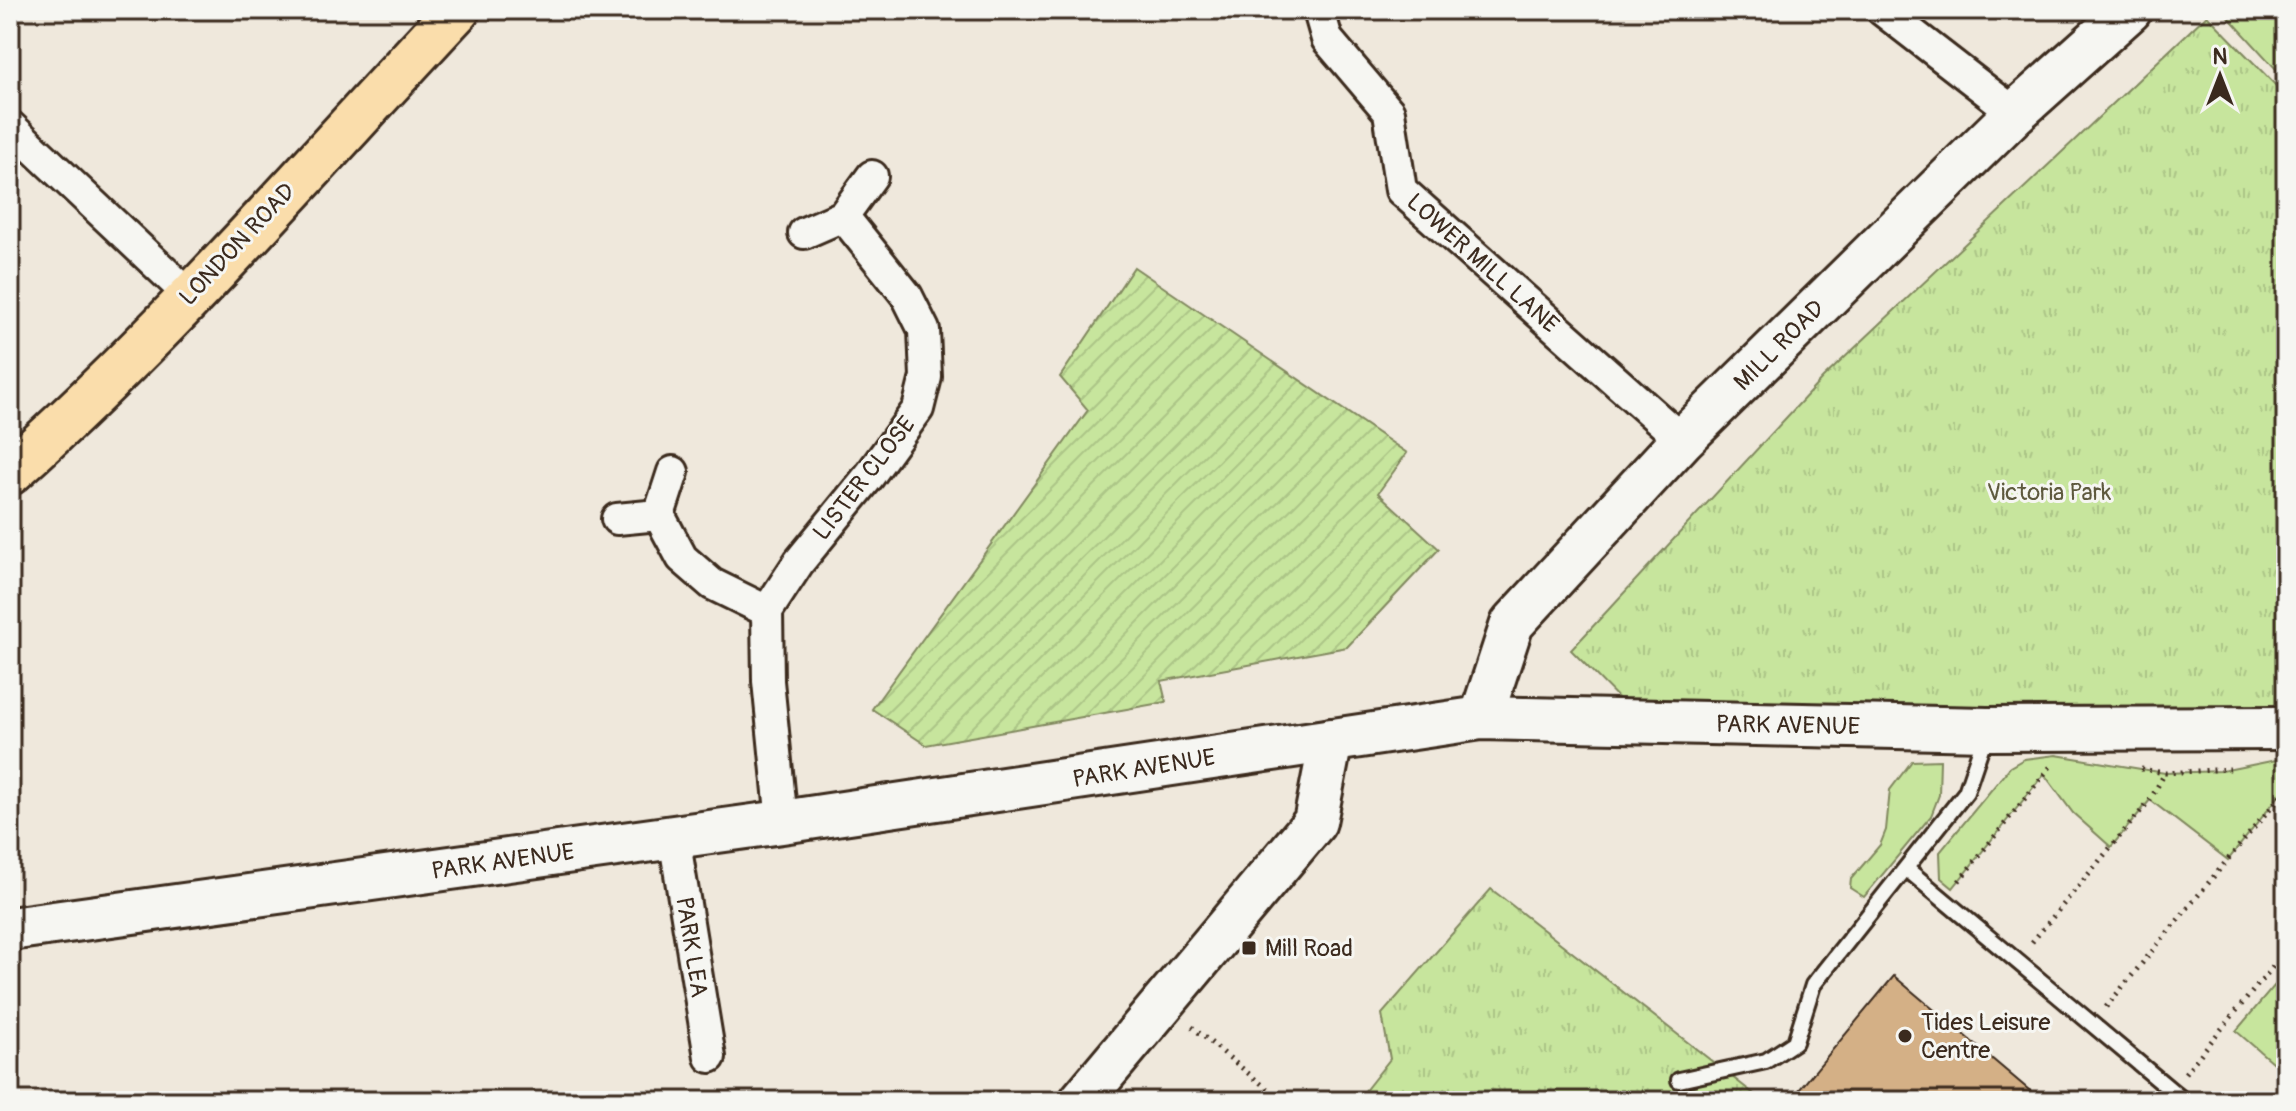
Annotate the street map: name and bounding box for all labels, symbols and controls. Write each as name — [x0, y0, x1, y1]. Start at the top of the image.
north arrow — [2180, 36, 2260, 116]
text: N — [2213, 43, 2228, 71]
street label: LONDON ROAD — [173, 177, 301, 311]
street label: LOWER MILL LANE — [1401, 187, 1565, 339]
street label: MILL ROAD — [1728, 294, 1831, 397]
street label: LISTER CLOSE — [807, 411, 922, 546]
park label: Victoria Park — [1987, 478, 2111, 507]
street label: PARK AVENUE — [1716, 710, 1860, 741]
street label: PARK AVENUE — [1071, 743, 1218, 794]
street label: PARK AVENUE — [430, 837, 576, 886]
street label: PARK LEA — [669, 895, 714, 999]
place label: Mill Road — [1265, 934, 1353, 963]
marker: Mill Road — [1240, 939, 1258, 957]
place label: Tides Leisure Centre — [1921, 1008, 2050, 1065]
marker: Tides Leisure Centre — [1896, 1027, 1914, 1045]

